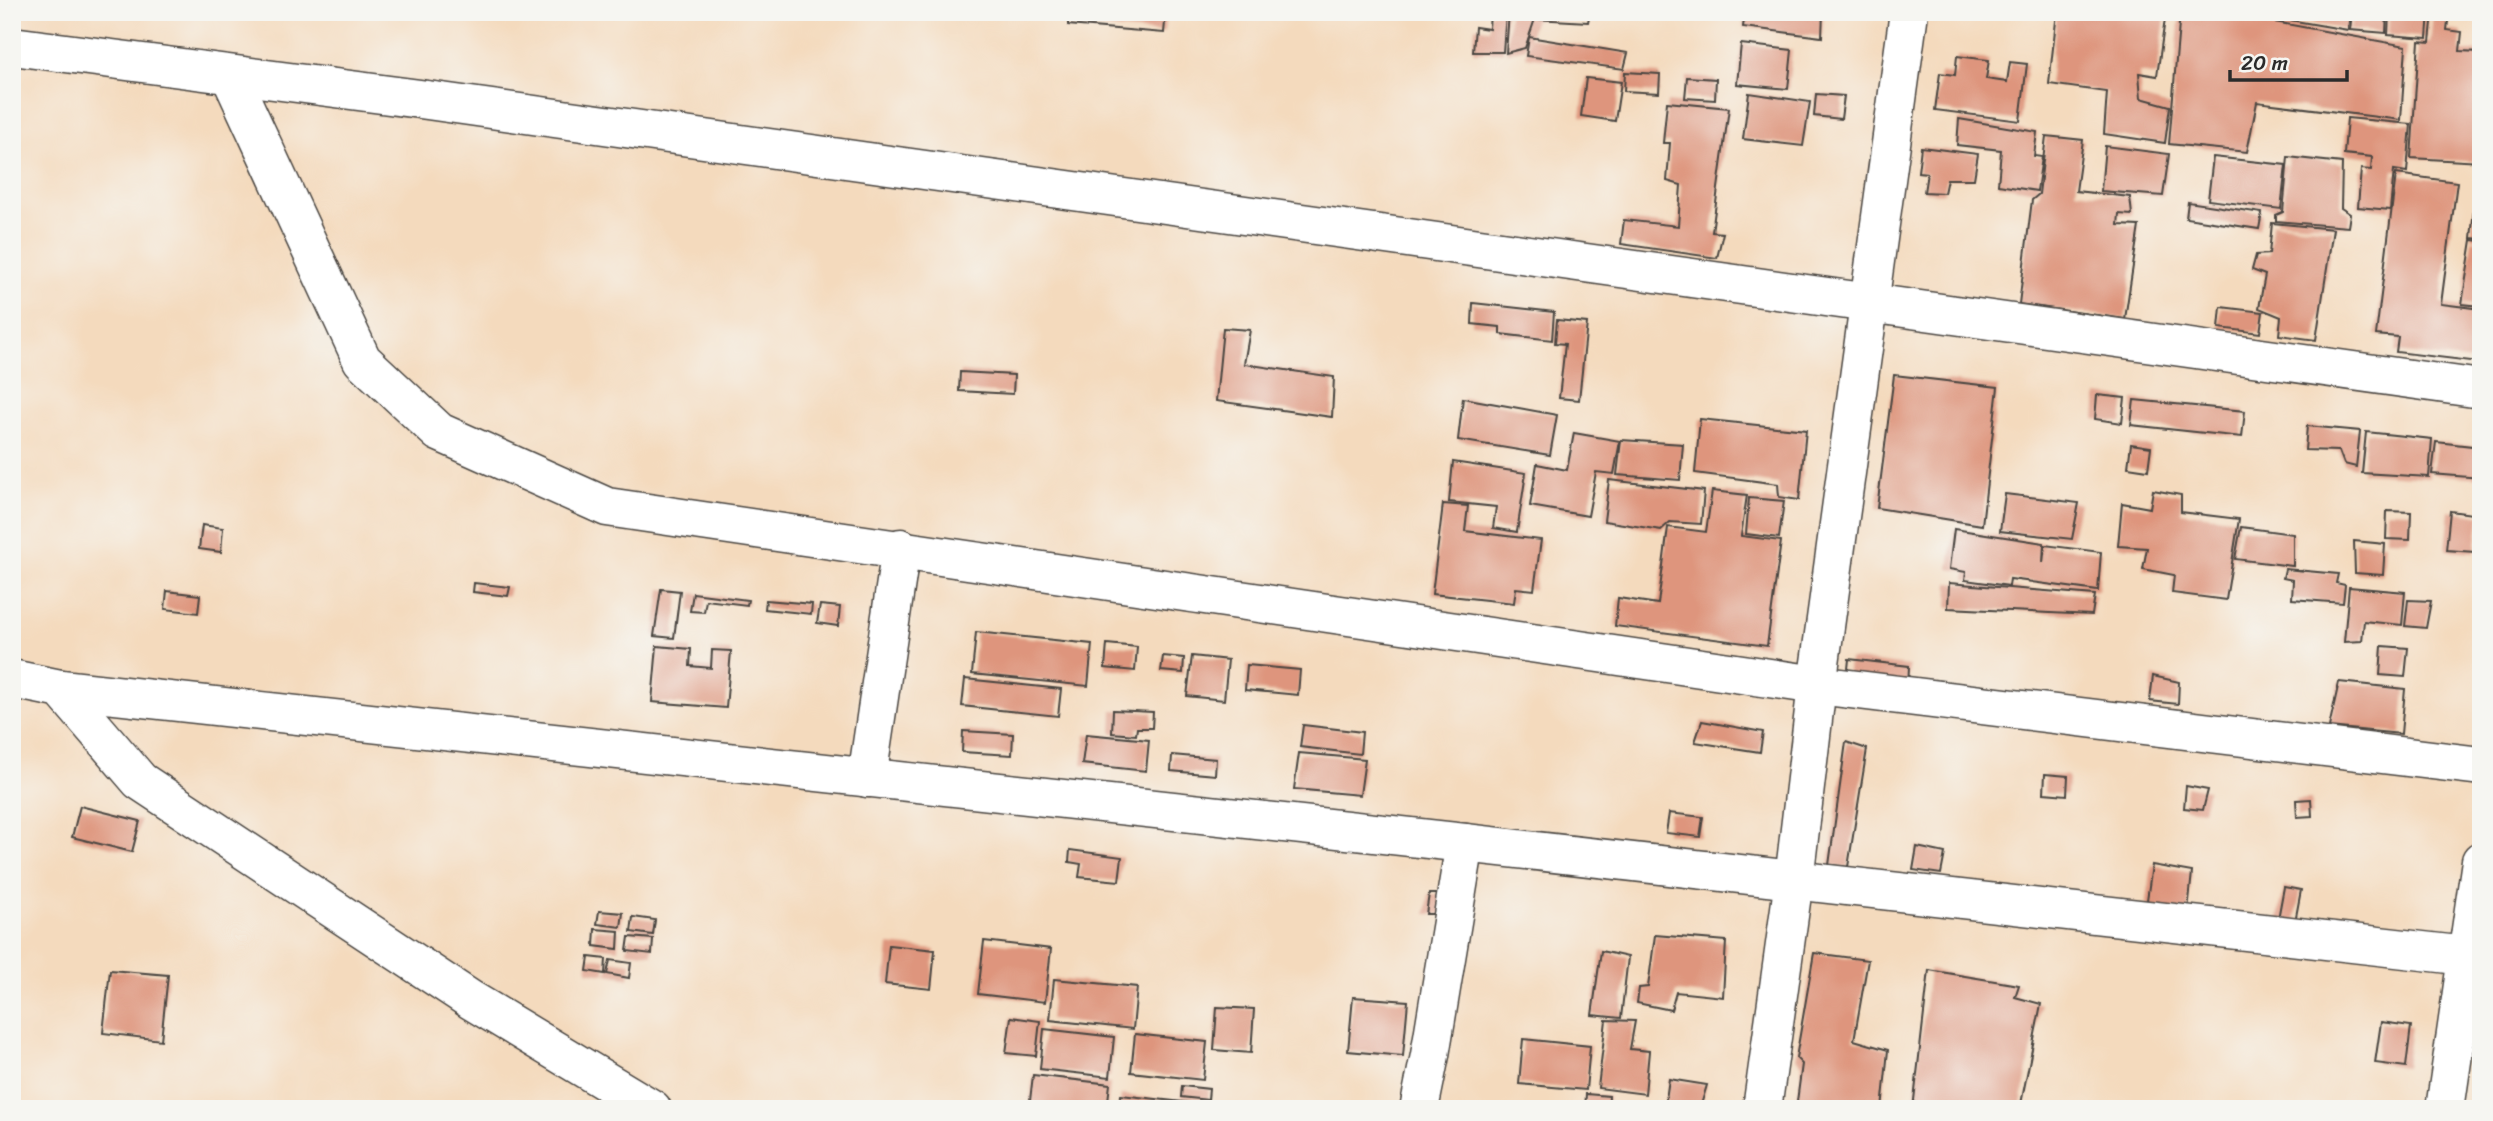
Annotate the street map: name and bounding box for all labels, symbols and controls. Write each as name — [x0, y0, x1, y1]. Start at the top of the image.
scale bar — [2230, 38, 2348, 82]
text: 20 m — [2241, 44, 2288, 82]

